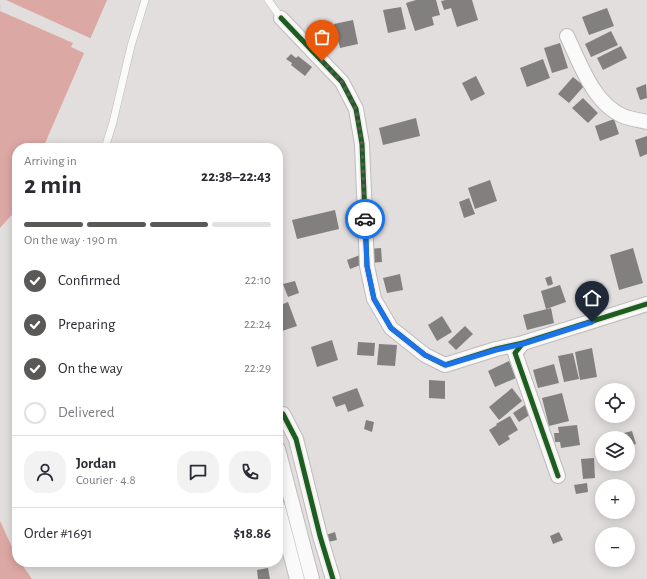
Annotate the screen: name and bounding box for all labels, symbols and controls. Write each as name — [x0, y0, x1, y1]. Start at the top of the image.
pin — [305, 20, 339, 61]
icon: bag — [311, 26, 333, 48]
text: Arriving in — [24, 155, 77, 168]
text: 22:38–22:43 — [201, 169, 271, 184]
text: 2 min — [24, 172, 82, 198]
courier — [345, 199, 385, 239]
icon: car — [354, 208, 376, 230]
text: On the way · 190 m — [24, 234, 117, 247]
icon: check — [24, 270, 46, 292]
text: Confirmed — [58, 273, 120, 288]
text: 22:10 — [245, 274, 271, 287]
pin — [575, 281, 609, 322]
icon: home — [581, 287, 603, 309]
icon: check — [24, 314, 46, 336]
text: Preparing — [58, 317, 115, 332]
text: 22:24 — [244, 318, 271, 331]
icon: check — [24, 358, 46, 380]
text: On the way — [58, 361, 123, 376]
text: 22:29 — [244, 362, 271, 375]
map controls — [595, 383, 635, 567]
button: locate — [595, 383, 635, 423]
text: Delivered — [58, 405, 115, 420]
button: layers — [595, 431, 635, 471]
button: person — [24, 451, 66, 493]
button: chat — [177, 451, 219, 493]
button: phone — [229, 451, 271, 493]
text: Jordan — [76, 456, 116, 471]
text: Courier · 4.8 — [76, 474, 136, 487]
button: + — [595, 479, 635, 519]
text: Order #1691 — [24, 526, 93, 541]
text: $18.86 — [233, 526, 271, 541]
button: − — [595, 527, 635, 567]

